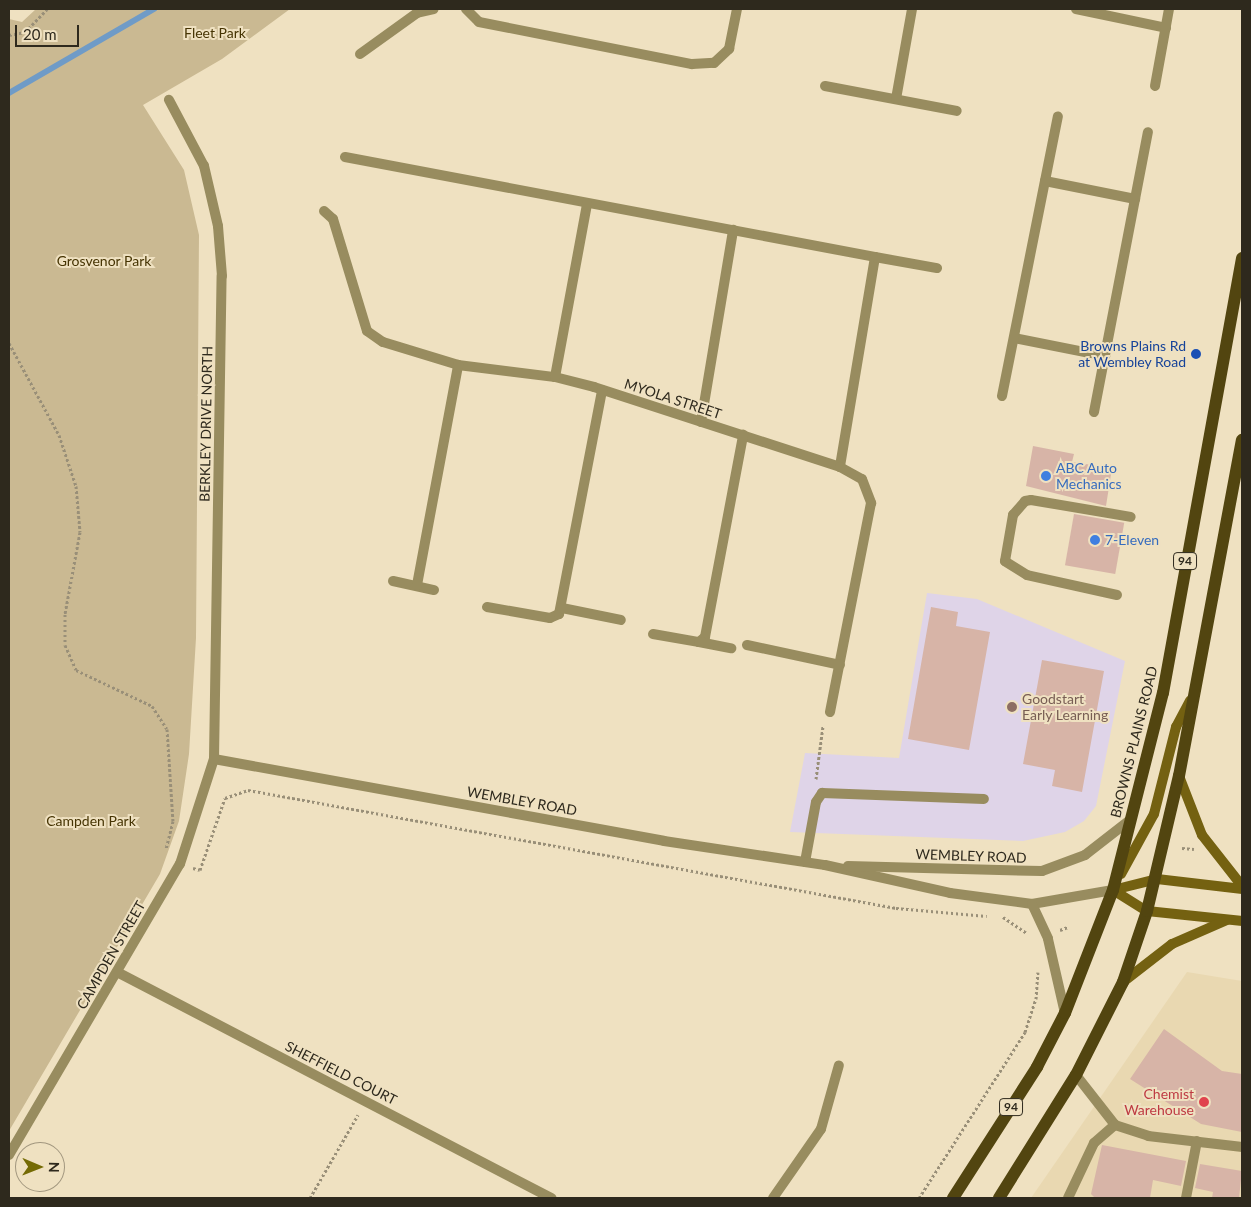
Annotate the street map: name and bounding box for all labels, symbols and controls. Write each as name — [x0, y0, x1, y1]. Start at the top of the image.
scale bar — [18, 15, 81, 47]
text: 20 m — [23, 25, 57, 43]
park label: Fleet Park — [184, 25, 246, 41]
park label: Grosvenor Park — [56, 253, 152, 269]
place label: Browns Plains Rd at Wembley Road — [1078, 338, 1186, 371]
street label: BERKLEY DRIVE NORTH — [196, 346, 216, 502]
marker: Browns Plains Rd at Wembley Road — [1190, 348, 1202, 360]
street label: MYOLA STREET — [622, 375, 724, 423]
place label: ABC Auto Mechanics — [1056, 460, 1122, 492]
marker: ABC Auto Mechanics — [1040, 470, 1052, 482]
place label: 7-Eleven — [1105, 532, 1159, 548]
marker: 7-Eleven — [1089, 534, 1101, 546]
road number: 94 — [1172, 552, 1198, 570]
street label: BROWNS PLAINS ROAD — [1107, 664, 1161, 820]
place label: Goodstart Early Learning — [1022, 691, 1109, 724]
marker: Goodstart Early Learning — [1006, 701, 1018, 713]
street label: WEMBLEY ROAD — [465, 783, 579, 819]
park label: Campden Park — [46, 813, 136, 829]
street label: WEMBLEY ROAD — [915, 846, 1027, 866]
street label: CAMPDEN STREET — [73, 898, 149, 1012]
street label: SHEFFIELD COURT — [282, 1038, 400, 1108]
place label: Chemist Warehouse — [1124, 1086, 1194, 1118]
marker: Chemist Warehouse — [1198, 1096, 1210, 1108]
road number: 94 — [998, 1098, 1024, 1116]
north arrow — [15, 1142, 65, 1192]
text: N — [46, 1162, 63, 1173]

